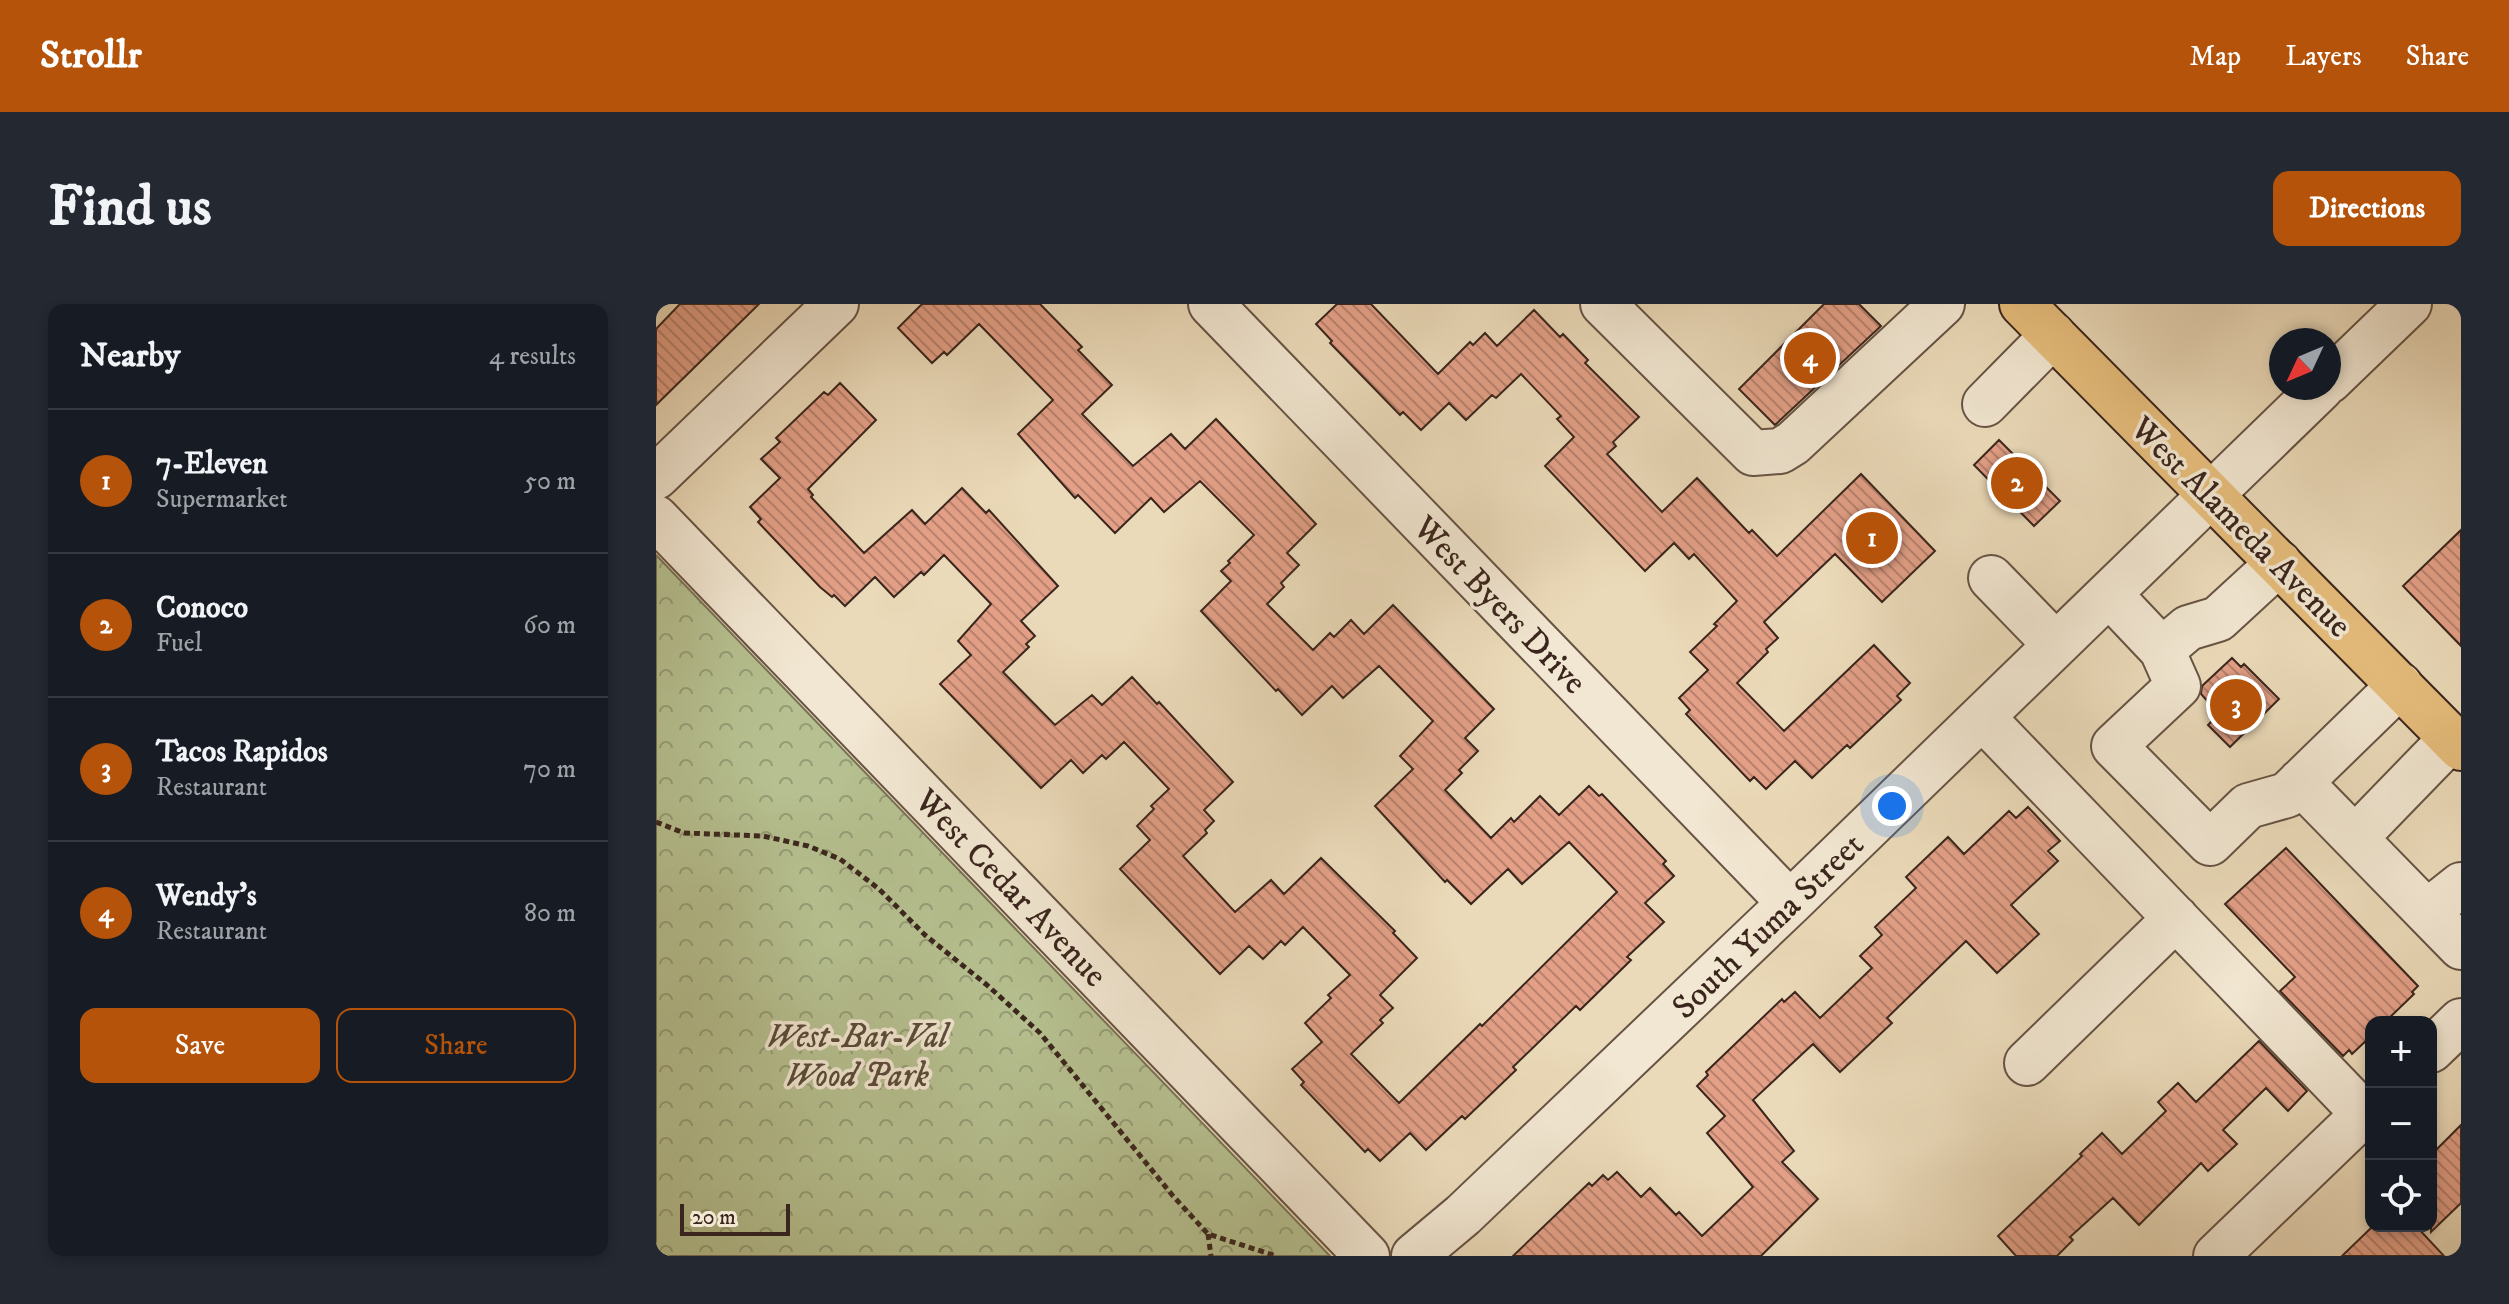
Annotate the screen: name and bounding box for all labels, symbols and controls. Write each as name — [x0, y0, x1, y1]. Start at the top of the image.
text: Strollr — [40, 32, 142, 80]
text: Map — [2190, 39, 2241, 74]
text: Layers — [2285, 39, 2362, 74]
text: Share — [2406, 39, 2469, 74]
button: Directions — [2273, 171, 2461, 246]
text: Find us — [48, 173, 212, 243]
pin: 4 — [1784, 328, 1836, 388]
north arrow — [2269, 328, 2341, 400]
text: Nearby — [80, 335, 181, 377]
text: 4 results — [489, 340, 576, 373]
street label: West Alameda Avenue — [2120, 407, 2360, 647]
text: 7-Eleven — [156, 446, 268, 483]
pin: 2 — [1991, 453, 2043, 513]
text: 1 — [101, 465, 111, 498]
text: 50 m — [524, 465, 576, 498]
text: Supermarket — [156, 483, 288, 516]
street label: West Byers Drive — [1403, 507, 1595, 703]
pin: 1 — [1846, 508, 1898, 568]
text: Conoco — [156, 590, 248, 627]
text: 2 — [100, 609, 112, 642]
text: 60 m — [523, 609, 576, 642]
text: Fuel — [156, 627, 202, 660]
pin: 3 — [2210, 675, 2262, 735]
text: Tacos Rapidos — [156, 734, 328, 771]
text: 3 — [101, 753, 111, 786]
text: 70 m — [523, 753, 576, 786]
text: Restaurant — [156, 771, 267, 804]
street label: West Cedar Avenue — [905, 780, 1116, 996]
your location — [1872, 786, 1912, 826]
street label: South Yuma Street — [1664, 824, 1873, 1028]
text: Wendy's — [156, 878, 257, 915]
text: 4 — [99, 897, 113, 930]
text: 80 m — [524, 897, 576, 930]
text: Restaurant — [156, 915, 267, 948]
button: Save — [80, 1008, 320, 1083]
button: Share — [336, 1008, 576, 1083]
park label: West-Bar-Val Wood Park — [766, 1016, 951, 1097]
map controls — [2365, 1016, 2437, 1232]
button: + — [2365, 1016, 2437, 1088]
button: − — [2365, 1088, 2437, 1160]
button: locate — [2365, 1160, 2437, 1232]
scale bar — [680, 1200, 790, 1236]
text: 20 m — [692, 1204, 736, 1231]

